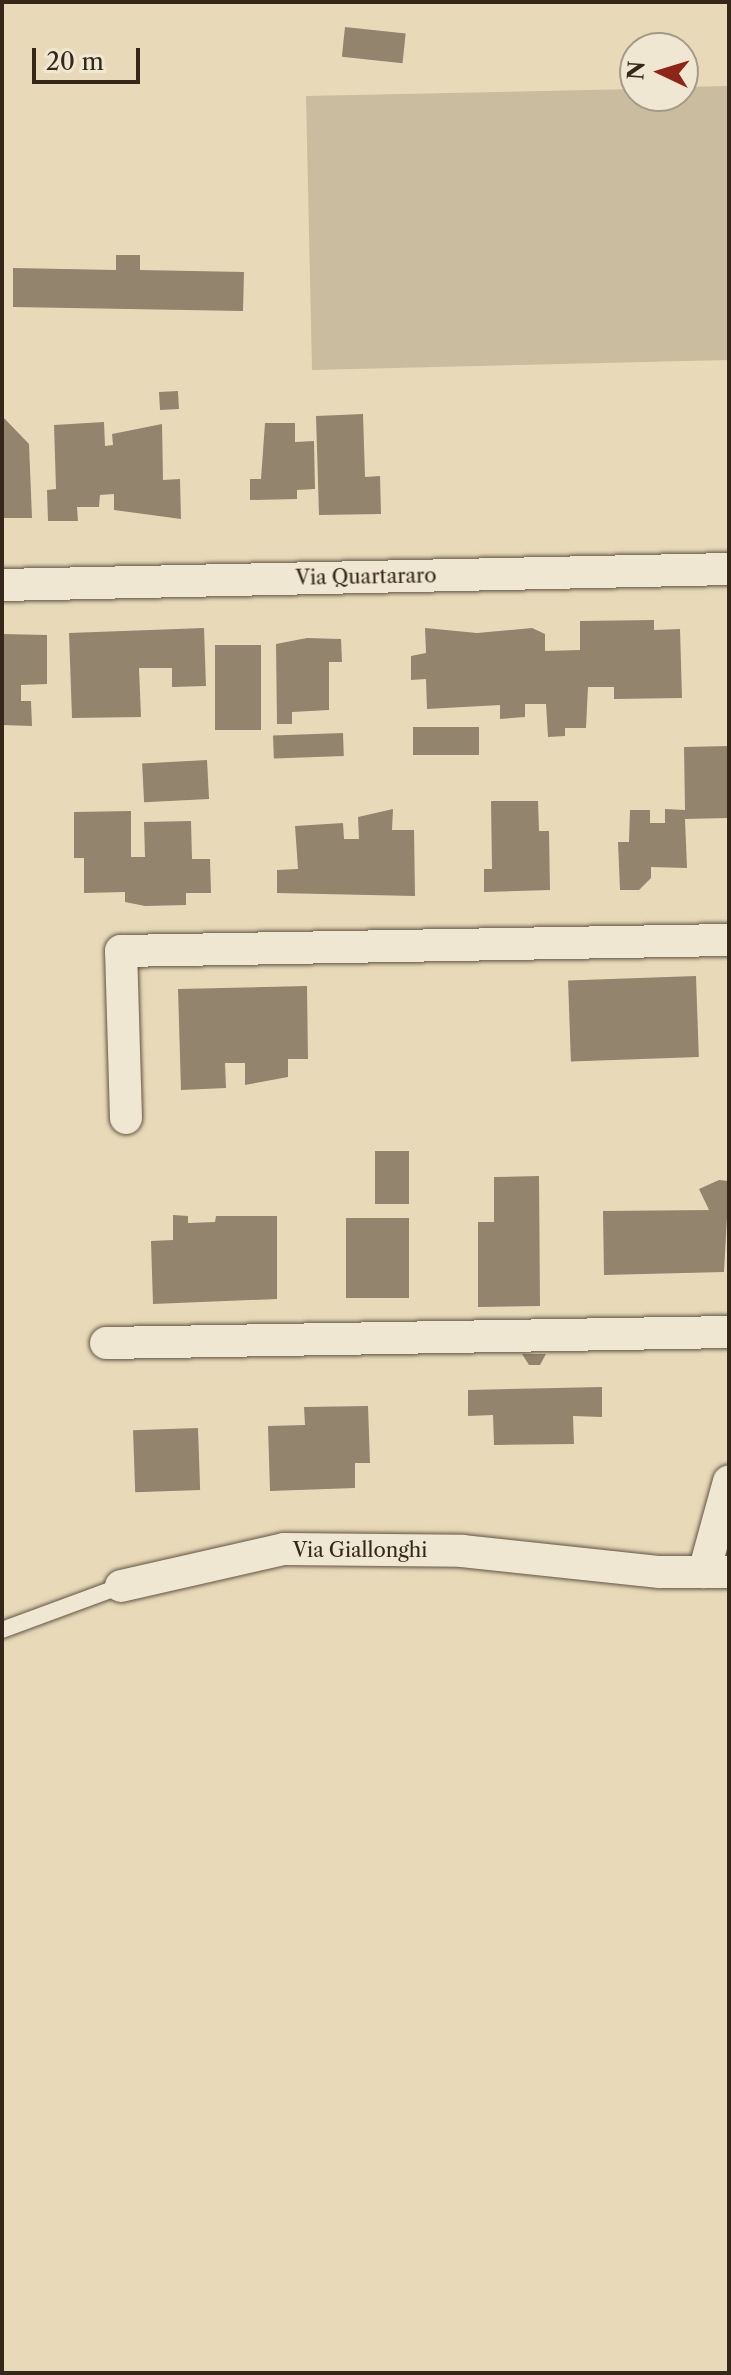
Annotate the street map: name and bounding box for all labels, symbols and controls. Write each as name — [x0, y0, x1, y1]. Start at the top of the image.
scale bar — [36, 32, 144, 82]
north arrow — [619, 32, 699, 112]
text: 20 m — [46, 47, 104, 76]
text: N — [622, 60, 651, 81]
street label: Via Quartararo — [295, 564, 437, 590]
street label: Via Giallonghi — [293, 1538, 427, 1562]

